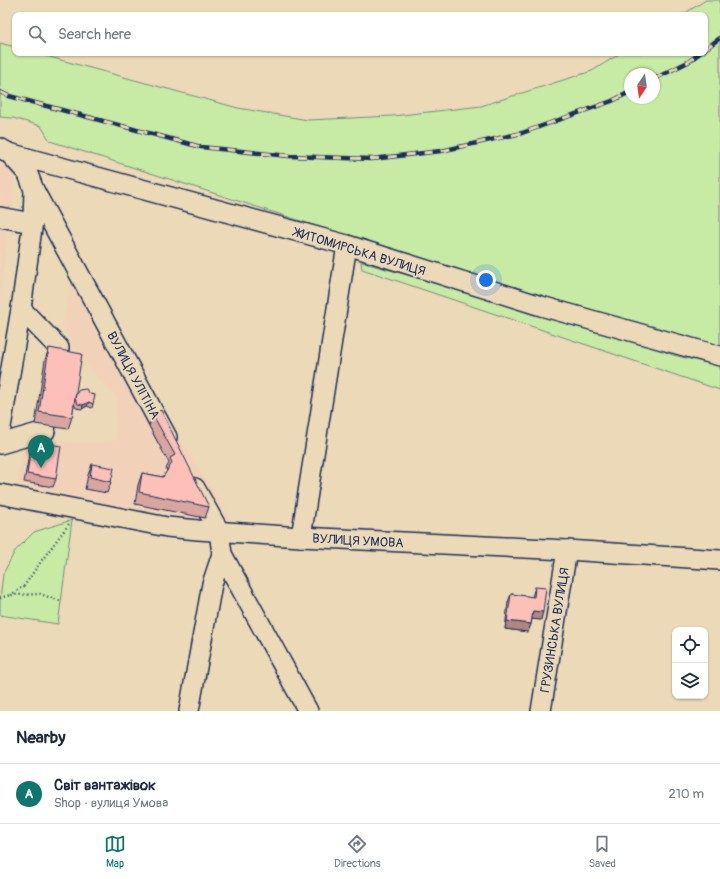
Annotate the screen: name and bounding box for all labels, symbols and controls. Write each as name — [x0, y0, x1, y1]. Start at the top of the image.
search box — [12, 12, 708, 56]
icon: search — [26, 23, 48, 45]
text: Search here — [58, 25, 131, 44]
north arrow — [624, 68, 660, 104]
street label: ЖИТОМИРСЬКА ВУЛИЦЯ — [290, 224, 427, 280]
your location — [476, 270, 496, 290]
street label: ВУЛИЦЯ УЛІТІНА — [103, 329, 163, 423]
pin: A — [28, 435, 54, 468]
street label: ВУЛИЦЯ УМОВА — [312, 531, 405, 551]
street label: ГРУЗИНСЬКА ВУЛИЦЯ — [537, 566, 573, 694]
map controls — [672, 627, 708, 699]
button: locate — [672, 627, 708, 663]
button: layers — [672, 663, 708, 699]
text: Nearby — [16, 727, 65, 748]
text: Світ вантажівок — [54, 776, 156, 795]
text: A — [25, 786, 33, 802]
text: 210 m — [668, 786, 704, 802]
text: Shop · вулиця Умова — [54, 795, 168, 811]
tab: Map — [104, 833, 126, 870]
tab: Directions — [334, 833, 381, 870]
tab: Saved — [589, 833, 616, 870]

